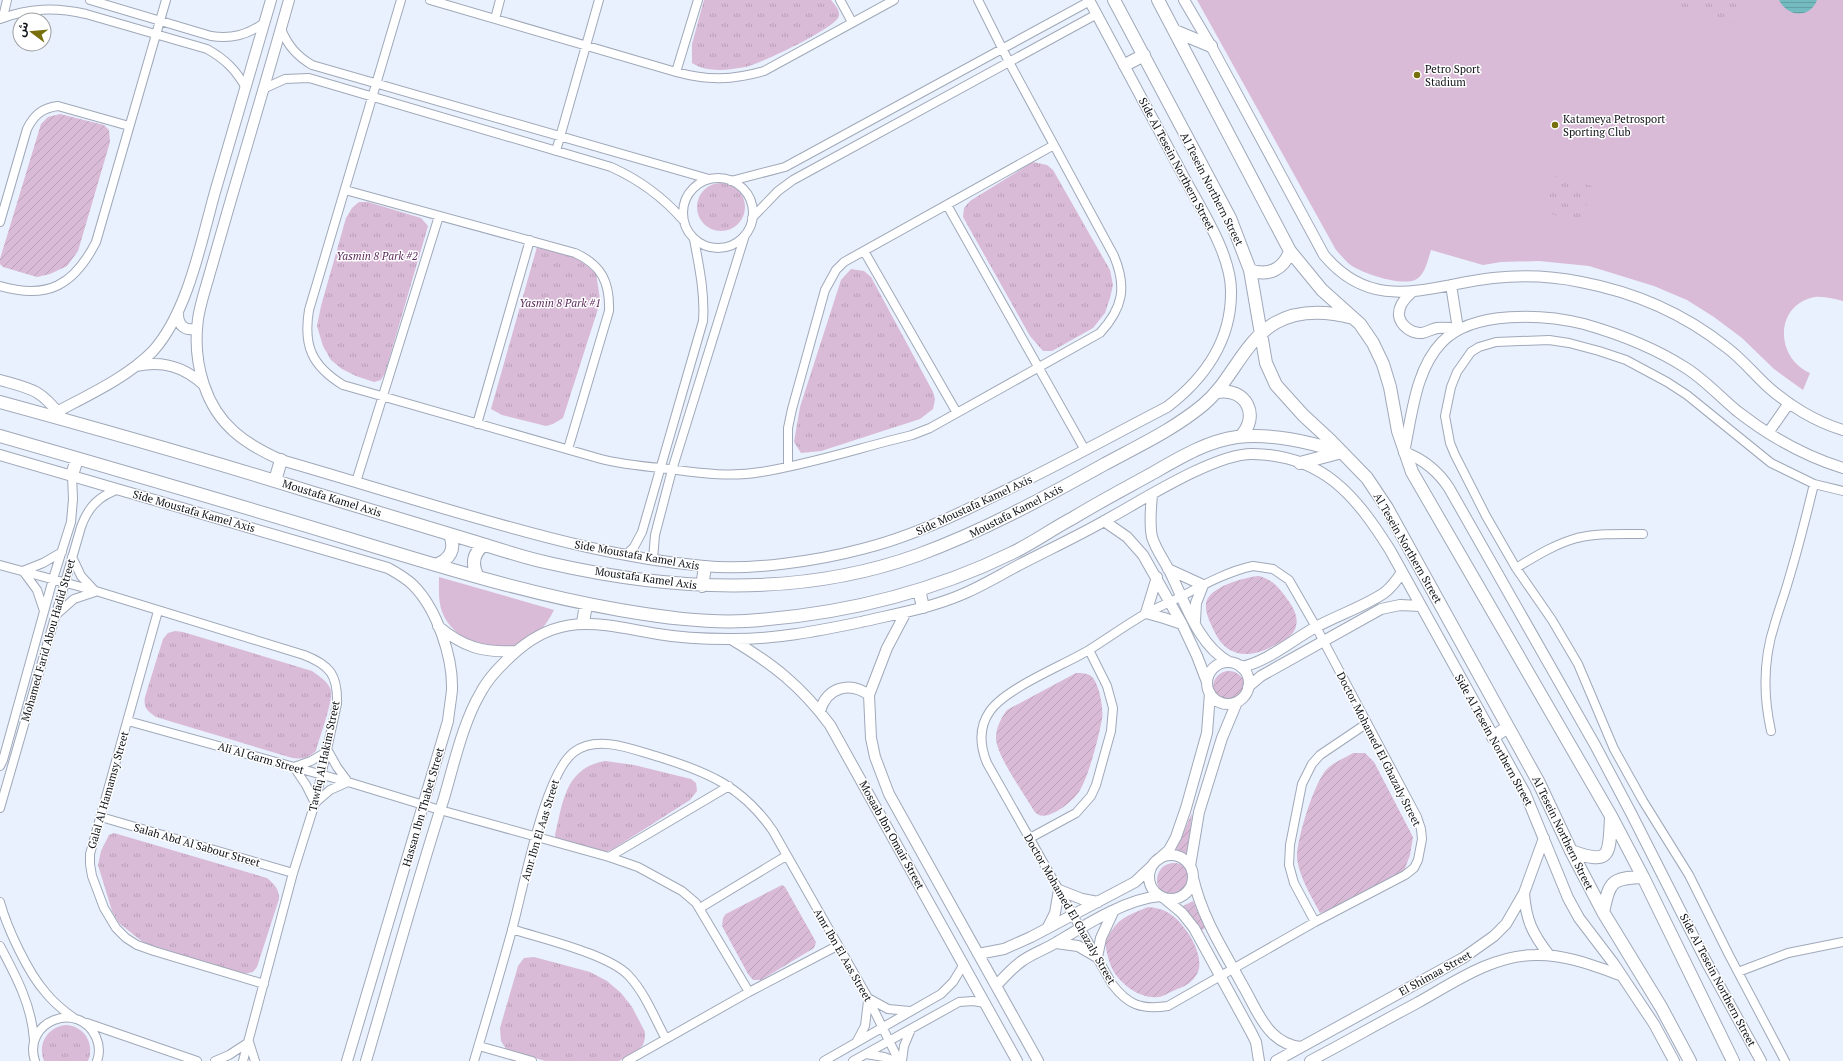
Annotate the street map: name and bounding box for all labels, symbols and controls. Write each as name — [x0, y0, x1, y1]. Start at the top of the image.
north arrow — [12, 12, 52, 52]
text: ش — [14, 20, 31, 38]
place label: Petro Sport Stadium — [1425, 62, 1480, 89]
marker: Petro Sport Stadium — [1412, 70, 1422, 80]
street label: Side Al Tesein Northern Street — [1136, 95, 1218, 233]
place label: Katameya Petrosport Sporting Club — [1563, 112, 1665, 139]
marker: Katameya Petrosport Sporting Club — [1550, 120, 1560, 130]
street label: Al Tesein Northern Street — [1178, 130, 1246, 248]
park label: Yasmin 8 Park #2 — [336, 249, 418, 263]
park label: Yasmin 8 Park #1 — [519, 296, 601, 310]
street label: Side Moustafa Kamel Axis — [914, 472, 1034, 538]
street label: Moustafa Kamel Axis — [281, 476, 384, 520]
street label: Moustafa Kamel Axis — [967, 482, 1065, 540]
street label: Side Moustafa Kamel Axis — [131, 487, 257, 535]
street label: Al Tesein Northern Street — [1371, 490, 1445, 606]
street label: Side Moustafa Kamel Axis — [573, 537, 701, 573]
street label: Mohamed Farid Abou Hadid Street — [18, 557, 78, 723]
street label: Moustafa Kamel Axis — [594, 564, 698, 592]
street label: Doctor Mohamed El Ghazaly Street — [1334, 670, 1424, 828]
street label: Side Al Tesein Northern Street — [1452, 672, 1536, 808]
street label: Tawfiq Al Hakim Street — [305, 699, 343, 813]
street label: Galal Al Hamamsy Street — [84, 730, 132, 850]
street label: Ali Al Garm Street — [216, 739, 306, 777]
street label: Hassan Ibn Thabet Street — [399, 746, 447, 868]
street label: Al Tesein Northern Street — [1529, 774, 1597, 892]
street label: Amr Ibn El Aas Street — [518, 778, 562, 882]
street label: Mosaab Ibn Omair Street — [856, 778, 928, 892]
street label: Salah Abd Al Sabour Street — [132, 820, 262, 870]
street label: Doctor Mohamed El Ghazaly Street — [1021, 831, 1119, 987]
street label: Amr Ibn El Aas Street — [811, 906, 875, 1004]
street label: Side Al Tesein Northern Street — [1677, 911, 1759, 1049]
street label: El Shimaa Street — [1396, 947, 1474, 999]

